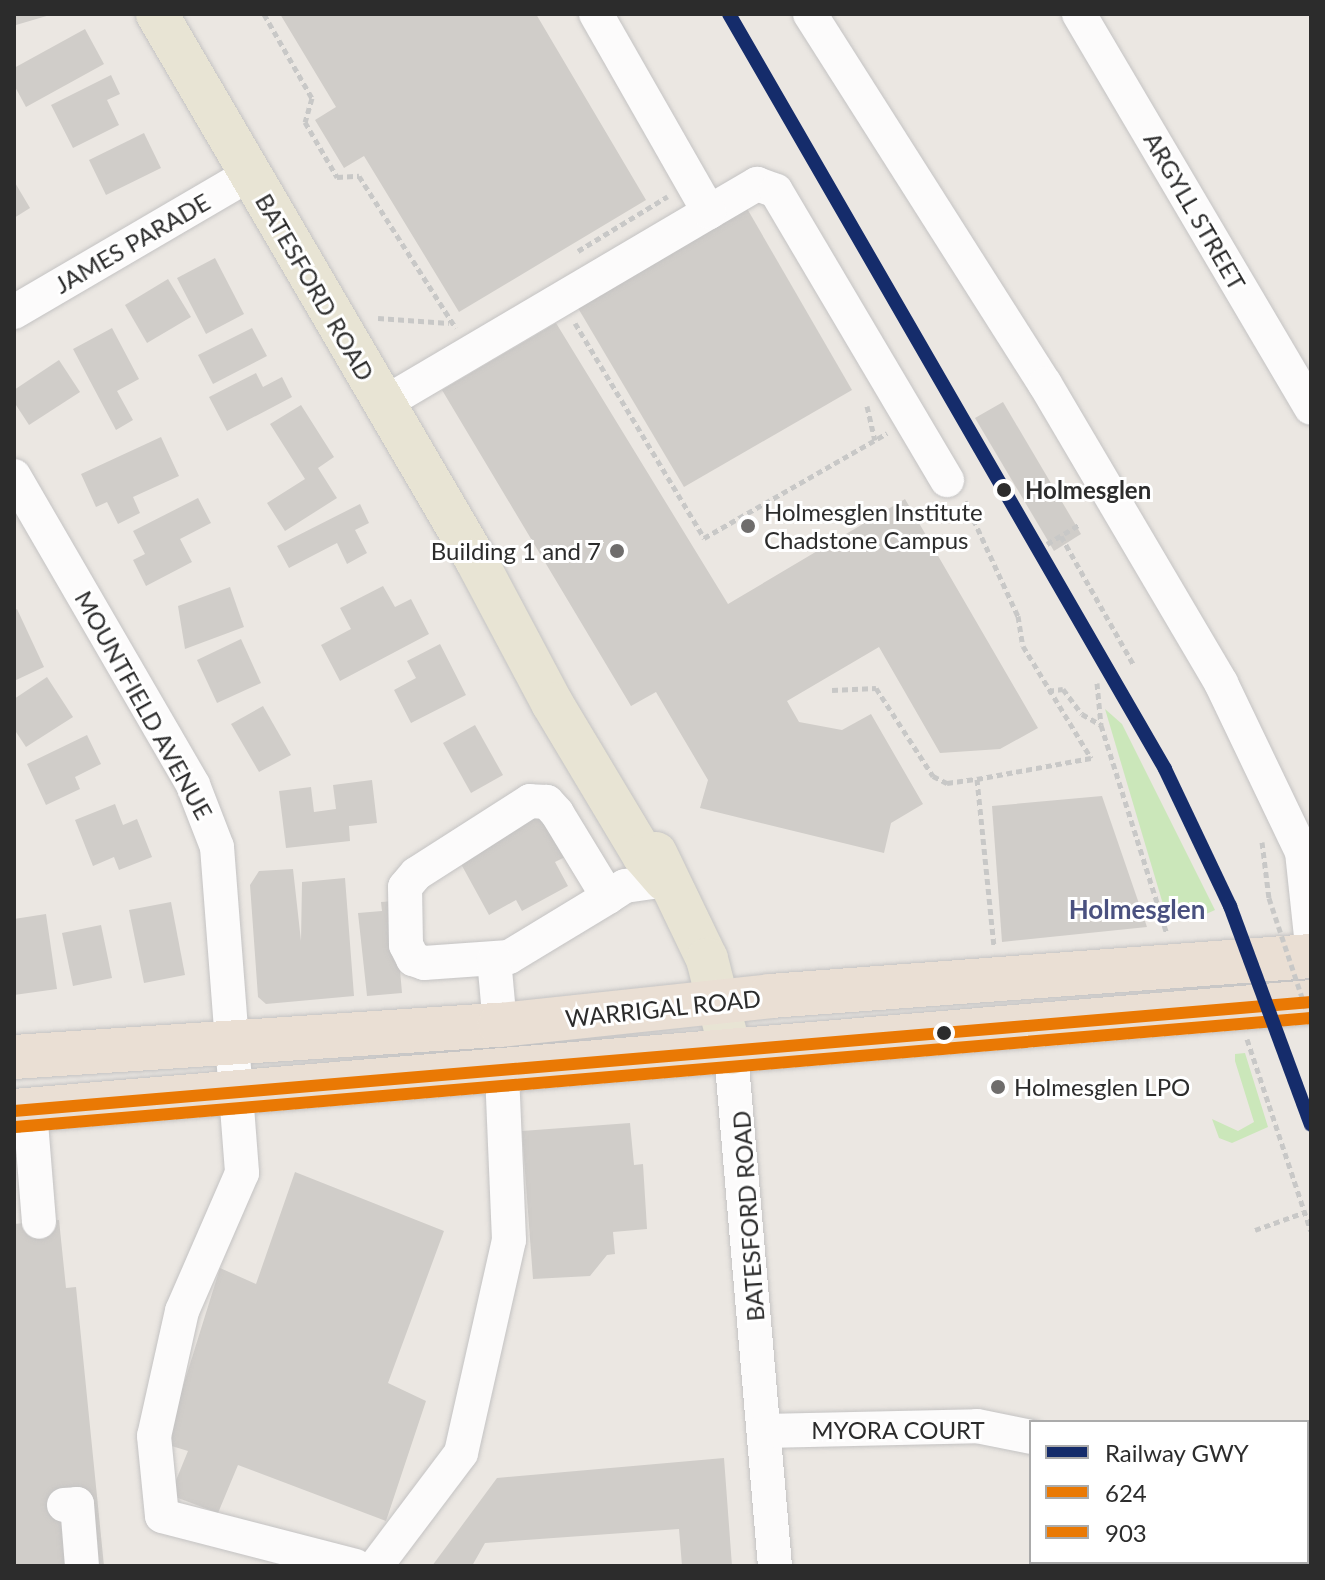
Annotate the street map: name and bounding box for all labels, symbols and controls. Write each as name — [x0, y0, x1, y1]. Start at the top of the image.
street label: ARGYLL STREET — [1138, 127, 1252, 295]
street label: JAMES PARADE — [49, 187, 215, 299]
street label: BATESFORD ROAD — [250, 188, 380, 386]
marker: Holmesglen — [990, 476, 1018, 504]
place label: Holmesglen — [1025, 476, 1151, 504]
place label: Holmesglen Institute Chadstone Campus — [764, 498, 983, 554]
marker: Holmesglen Institute Chadstone Campus — [739, 517, 757, 535]
place label: Building 1 and 7 — [431, 537, 601, 565]
marker: Building 1 and 7 — [608, 542, 626, 560]
street label: MOUNTFIELD AVENUE — [69, 585, 219, 825]
district label: Holmesglen — [1069, 894, 1205, 926]
street label: WARRIGAL ROAD — [563, 983, 763, 1033]
unlabelled marker — [936, 1025, 952, 1041]
place label: Holmesglen LPO — [1014, 1073, 1190, 1101]
marker: Holmesglen LPO — [989, 1078, 1007, 1096]
street label: BATESFORD ROAD — [726, 1110, 770, 1322]
street label: MYORA COURT — [811, 1416, 985, 1444]
legend — [1029, 1420, 1309, 1564]
text: Railway GWY — [1105, 1438, 1249, 1467]
text: 624 — [1105, 1478, 1147, 1507]
text: 903 — [1105, 1518, 1147, 1547]

